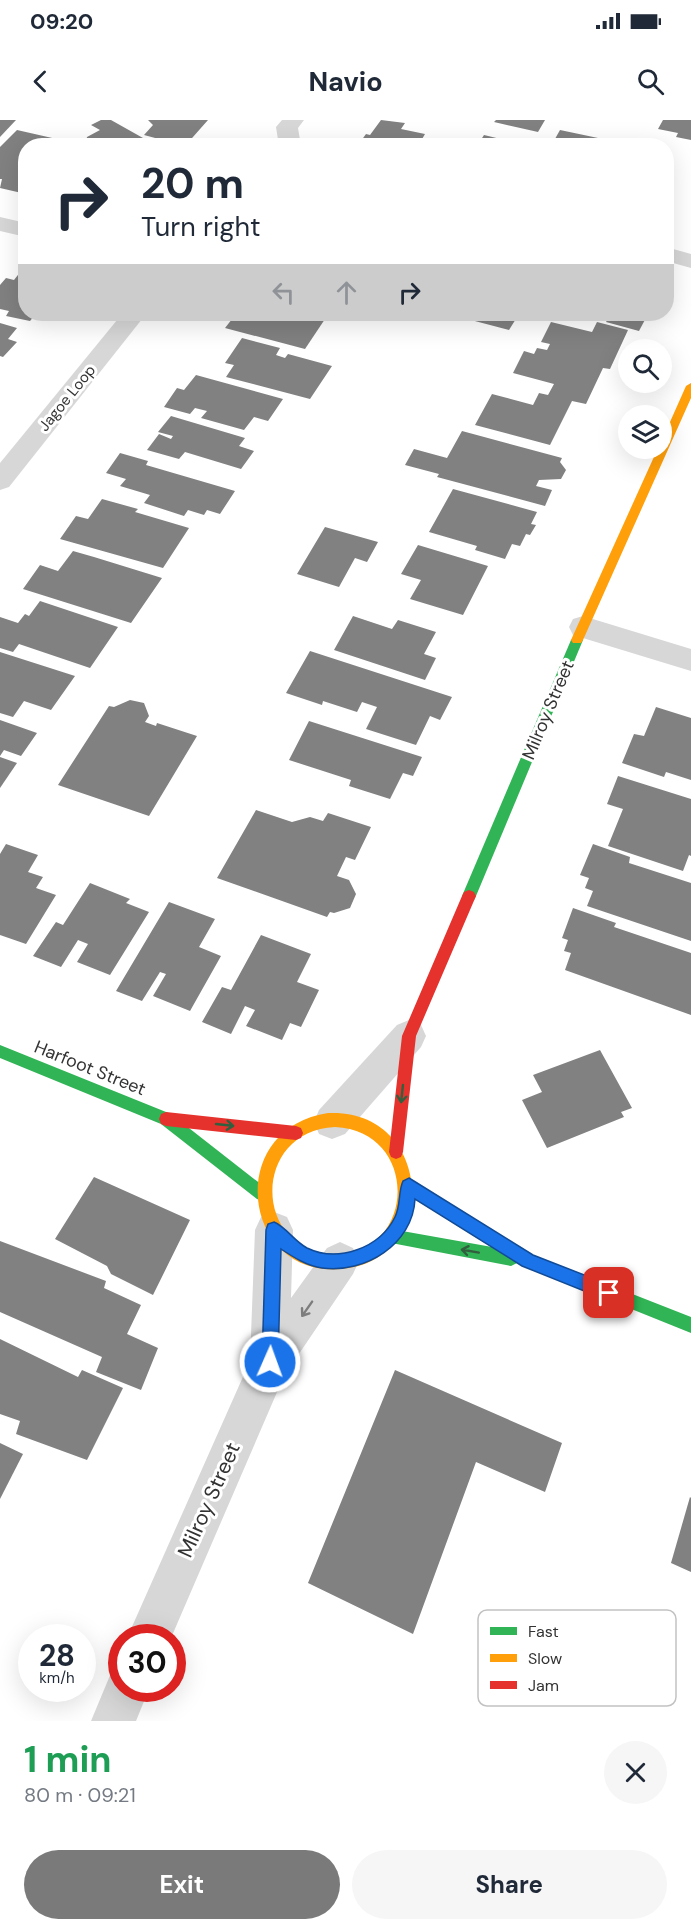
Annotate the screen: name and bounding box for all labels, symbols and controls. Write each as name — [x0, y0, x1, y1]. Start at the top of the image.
text: 09:20 — [30, 7, 93, 36]
text: Navio — [308, 64, 383, 99]
icon: back — [24, 65, 57, 98]
icon: search — [634, 65, 667, 98]
text: 20 m — [141, 156, 244, 211]
icon: right — [42, 162, 120, 240]
text: Turn right — [141, 209, 261, 244]
icon: left — [267, 276, 300, 309]
icon: ahead — [330, 276, 363, 309]
icon: right — [393, 276, 426, 309]
map controls — [618, 339, 672, 459]
button: search — [618, 339, 672, 393]
street label: Jagoe Loop — [34, 361, 100, 435]
button: layers — [618, 405, 672, 459]
street label: Milroy Street — [516, 657, 580, 763]
street label: Harfoot Street — [31, 1035, 149, 1101]
one-way arrow — [396, 1083, 407, 1103]
one-way arrow — [214, 1120, 234, 1131]
one-way arrow — [461, 1245, 480, 1256]
pin — [583, 1267, 634, 1318]
icon: arrive — [592, 1276, 625, 1309]
one-way arrow — [301, 1300, 313, 1317]
position arrow — [238, 1330, 302, 1394]
street label: Milroy Street — [171, 1438, 247, 1562]
legend — [478, 1610, 676, 1706]
text: Fast — [528, 1621, 559, 1642]
speed limit sign: 30 — [108, 1624, 186, 1702]
text: 28 — [39, 1636, 75, 1675]
text: Slow — [528, 1648, 562, 1669]
text: km/h — [39, 1668, 75, 1688]
text: Jam — [528, 1675, 559, 1696]
text: 1 min — [24, 1736, 112, 1783]
button: close — [604, 1741, 667, 1804]
text: 80 m · 09:21 — [24, 1782, 136, 1808]
button: Exit — [24, 1850, 340, 1919]
button: Share — [352, 1850, 667, 1919]

